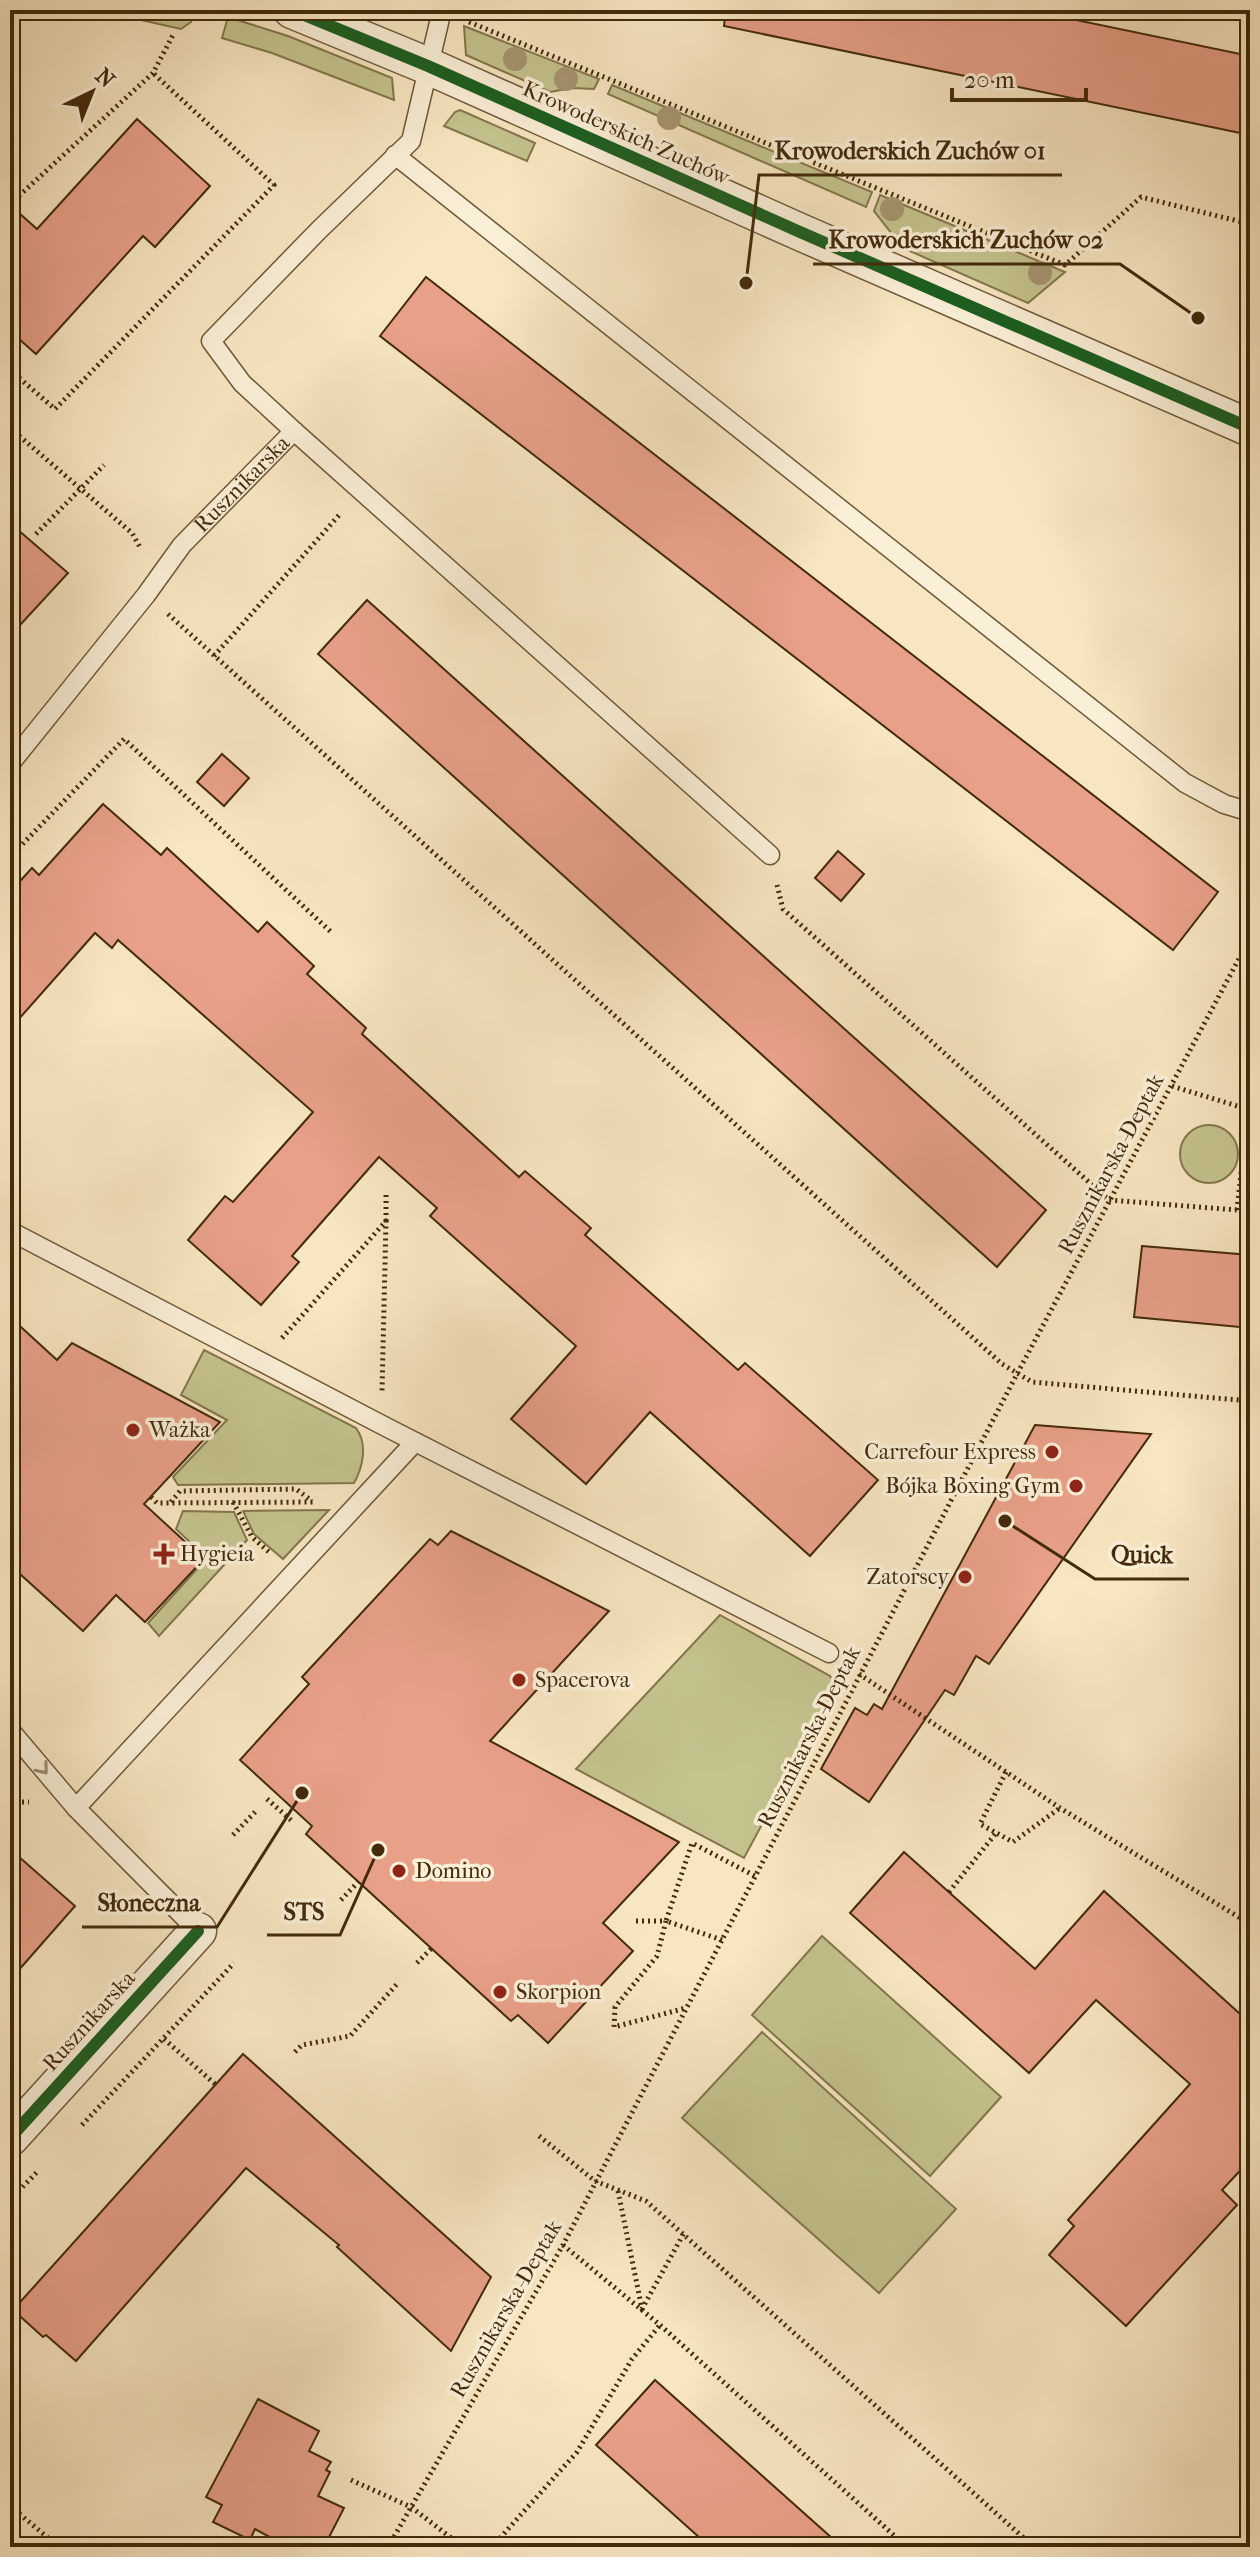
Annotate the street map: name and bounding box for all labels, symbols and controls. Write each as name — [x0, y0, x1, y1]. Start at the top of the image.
north arrow — [52, 52, 132, 132]
scale bar — [952, 52, 1086, 102]
text: N — [90, 63, 120, 94]
text: 20 m — [964, 66, 1015, 94]
street label: Krowoderskich Zuchów — [518, 76, 734, 191]
callout: Krowoderskich Zuchów 01 — [759, 127, 1062, 175]
text: Krowoderskich Zuchów 01 — [775, 137, 1046, 165]
callout: Krowoderskich Zuchów 02 — [813, 216, 1120, 264]
text: Krowoderskich Zuchów 02 — [829, 226, 1103, 254]
street label: Rusznikarska — [189, 430, 296, 538]
street label: Rusznikarska-Deptak — [1053, 1069, 1170, 1258]
place label: Ważka — [148, 1417, 211, 1443]
marker: Ważka — [124, 1421, 142, 1439]
place label: Carrefour Express — [864, 1439, 1036, 1465]
marker: Carrefour Express — [1043, 1443, 1061, 1461]
place label: Bójka Boxing Gym — [885, 1473, 1061, 1499]
marker: Bójka Boxing Gym — [1067, 1477, 1085, 1495]
callout: Quick — [1095, 1531, 1189, 1579]
place label: Hygieia — [180, 1541, 255, 1567]
text: Quick — [1111, 1541, 1174, 1569]
marker: Hygieia — [155, 1545, 173, 1563]
place label: Zatorscy — [866, 1564, 950, 1590]
marker: Zatorscy — [956, 1568, 974, 1586]
street label: Rusznikarska-Deptak — [752, 1641, 866, 1832]
place label: Spacerova — [535, 1667, 631, 1693]
marker: Spacerova — [510, 1671, 528, 1689]
one-way arrow — [33, 1760, 48, 1774]
place label: Domino — [415, 1858, 491, 1884]
marker: Domino — [390, 1862, 408, 1880]
callout: Słoneczna — [82, 1879, 217, 1927]
callout: STS — [267, 1887, 340, 1935]
text: Słoneczna — [98, 1889, 201, 1917]
text: STS — [284, 1898, 324, 1926]
street label: Rusznikarska — [37, 1965, 141, 2076]
place label: Skorpion — [516, 1979, 601, 2005]
marker: Skorpion — [491, 1983, 509, 2001]
street label: Rusznikarska-Deptak — [445, 2215, 568, 2402]

